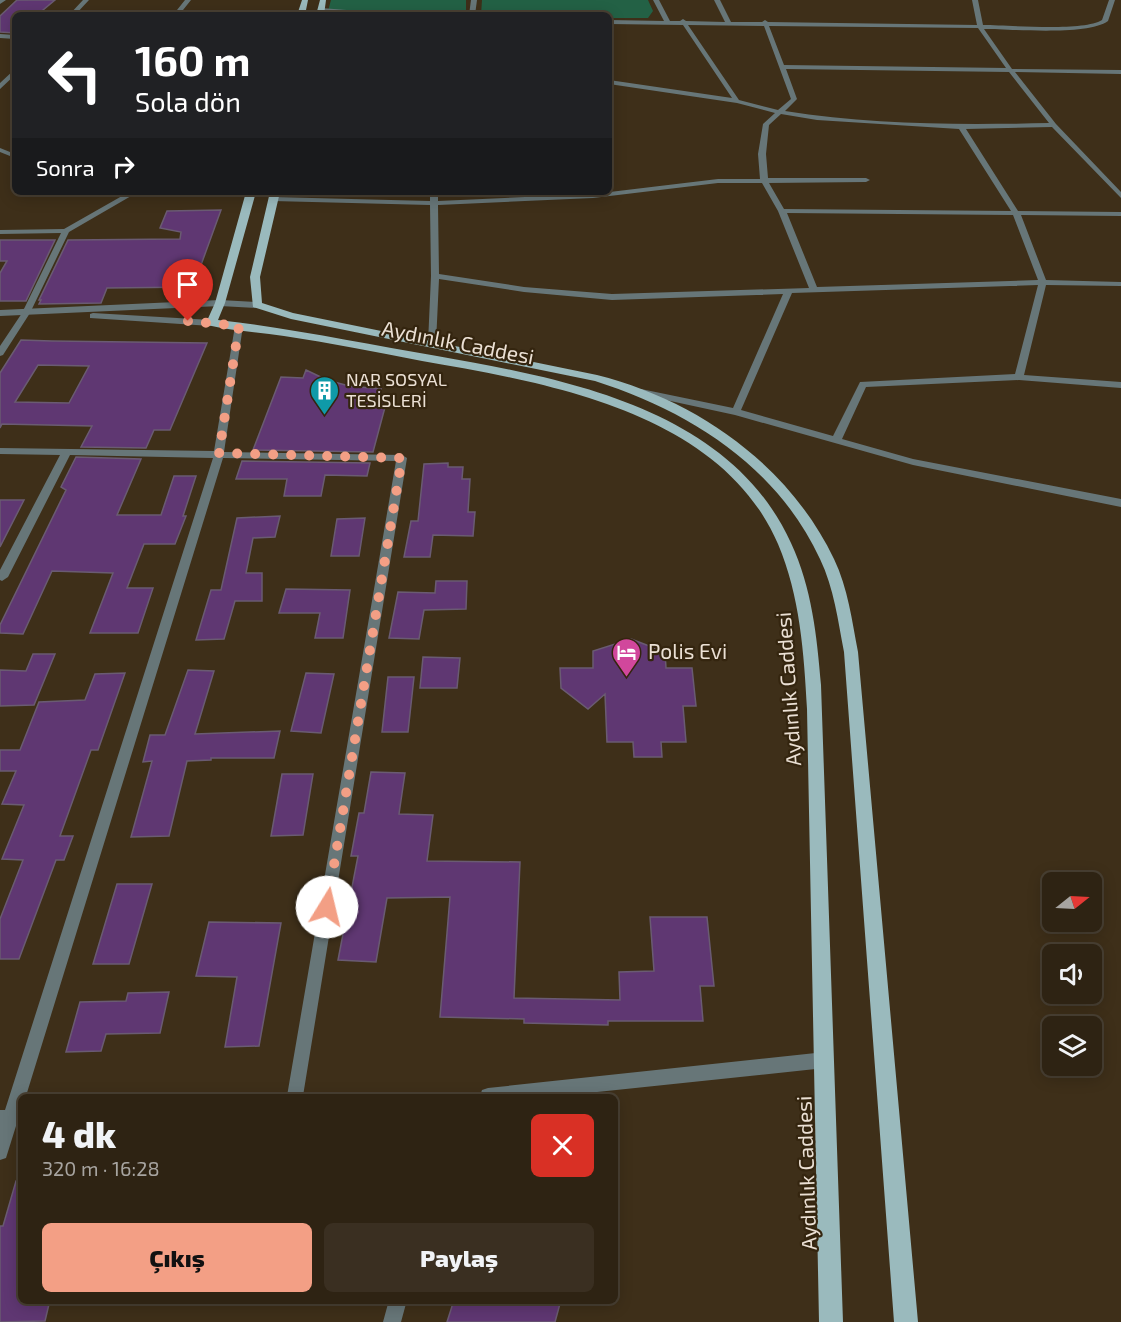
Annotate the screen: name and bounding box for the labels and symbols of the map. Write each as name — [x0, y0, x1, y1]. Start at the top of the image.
pin — [162, 259, 213, 321]
street label: Aydınlık Caddesi — [380, 315, 537, 369]
place label: NAR SOSYAL TESİSLERİ — [346, 368, 447, 411]
building icon: NAR SOSYAL TESİSLERİ — [309, 374, 341, 416]
street label: Aydınlık Caddesi — [770, 611, 805, 767]
hotel icon: Polis Evi — [611, 636, 643, 678]
place label: Polis Evi — [648, 638, 727, 663]
north arrow — [1042, 872, 1102, 932]
position arrow — [295, 875, 359, 939]
street label: Aydınlık Caddesi — [790, 1095, 821, 1251]

